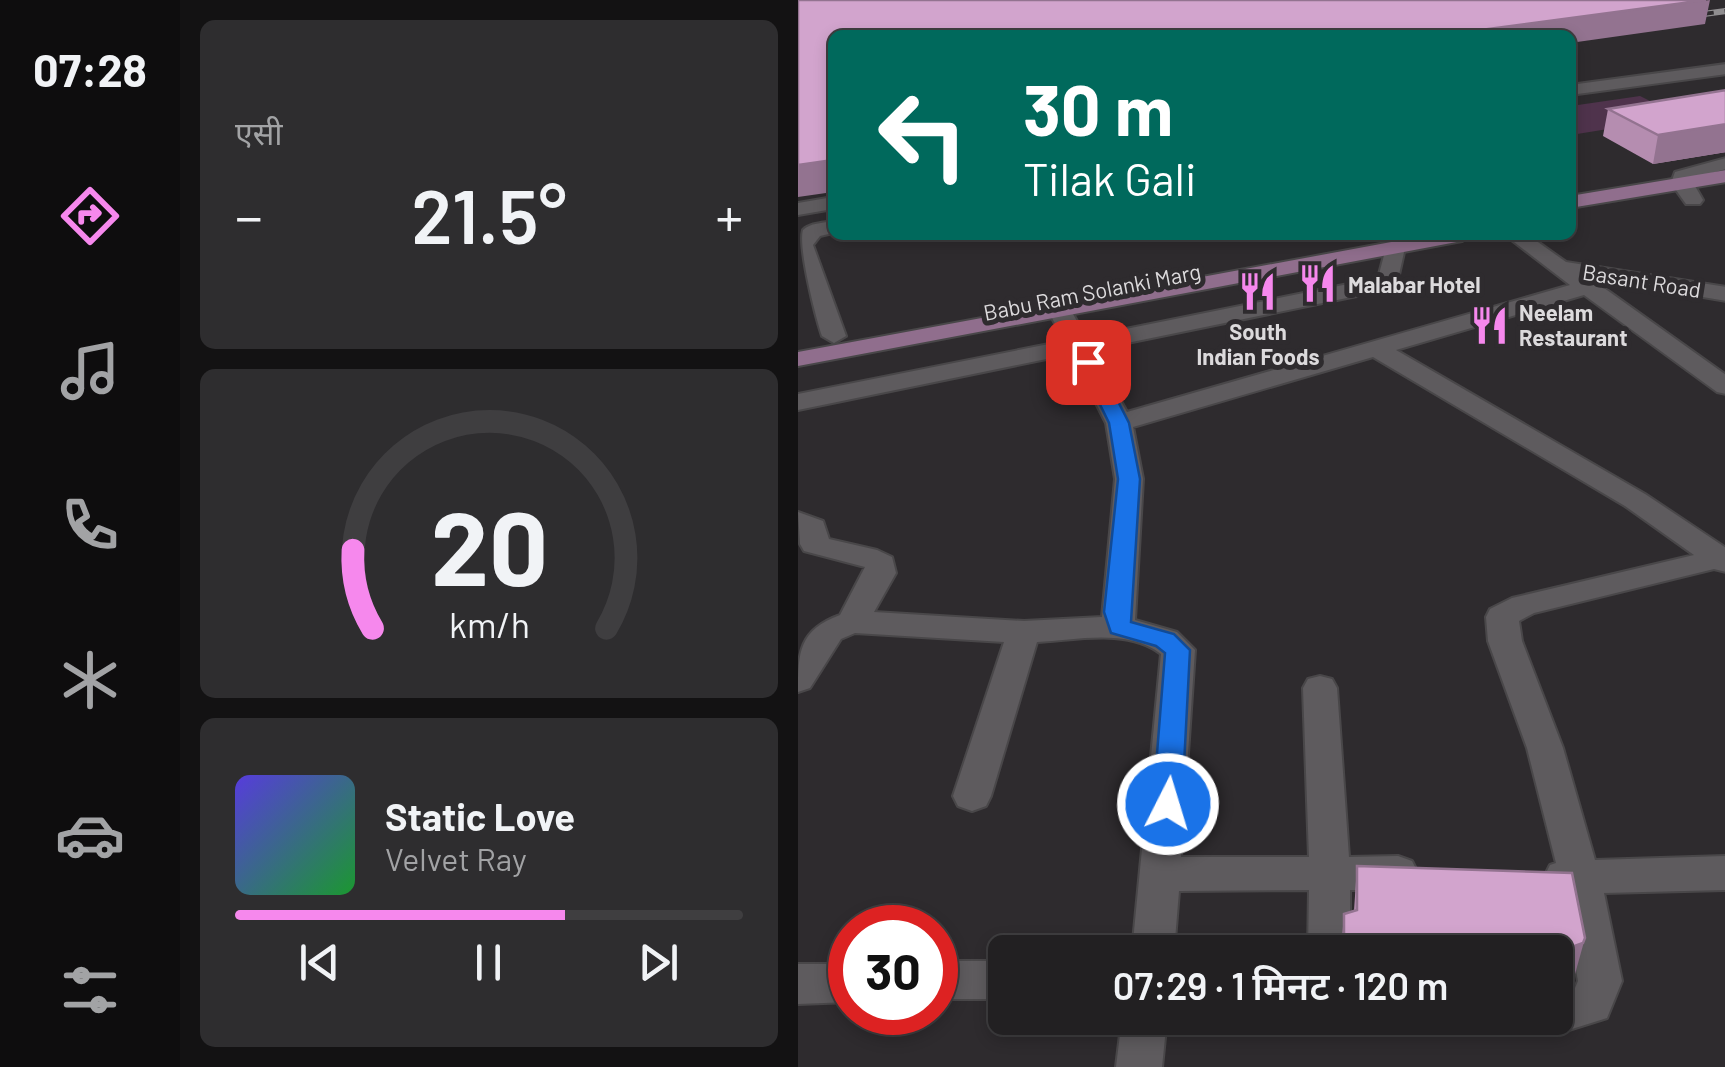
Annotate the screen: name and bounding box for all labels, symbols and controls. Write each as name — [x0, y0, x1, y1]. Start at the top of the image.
text: 07:28 — [33, 42, 147, 96]
text: 30 m — [1023, 66, 1173, 150]
icon: left — [858, 70, 988, 200]
text: एसी — [235, 113, 283, 151]
text: Tilak Gali — [1023, 151, 1196, 205]
text: 21.5° — [411, 169, 567, 259]
icon: directions — [55, 181, 125, 251]
text: − — [235, 182, 263, 248]
text: + — [715, 182, 743, 248]
street label: Babu Ram Solanki Marg — [981, 257, 1203, 325]
street label: Basant Road — [1581, 258, 1703, 302]
restaurant icon: Malabar Hotel — [1297, 263, 1339, 305]
restaurant icon: South Indian Foods — [1237, 271, 1279, 313]
place label: Malabar Hotel — [1348, 271, 1481, 297]
place label: Neelam Restaurant — [1519, 299, 1628, 350]
restaurant icon: Neelam Restaurant — [1468, 304, 1510, 346]
place label: South Indian Foods — [1197, 318, 1319, 369]
pin — [1046, 320, 1131, 405]
icon: arrive — [1061, 335, 1116, 390]
icon: music — [55, 336, 125, 406]
text: 20 — [430, 482, 548, 607]
icon: phone — [55, 490, 125, 560]
text: km/h — [449, 602, 529, 645]
icon: climate — [55, 645, 125, 715]
position arrow — [1116, 752, 1220, 856]
text: Static Love — [385, 793, 575, 839]
icon: car — [55, 800, 125, 870]
text: Velvet Ray — [385, 839, 527, 877]
speed limit sign: 30 — [828, 905, 958, 1035]
icon: previous — [292, 935, 347, 990]
icon: pause — [461, 935, 516, 990]
icon: next — [631, 935, 686, 990]
icon: filters — [55, 955, 125, 1025]
text: 07:29 · 1 मिनट · 120 m — [1113, 962, 1448, 1008]

